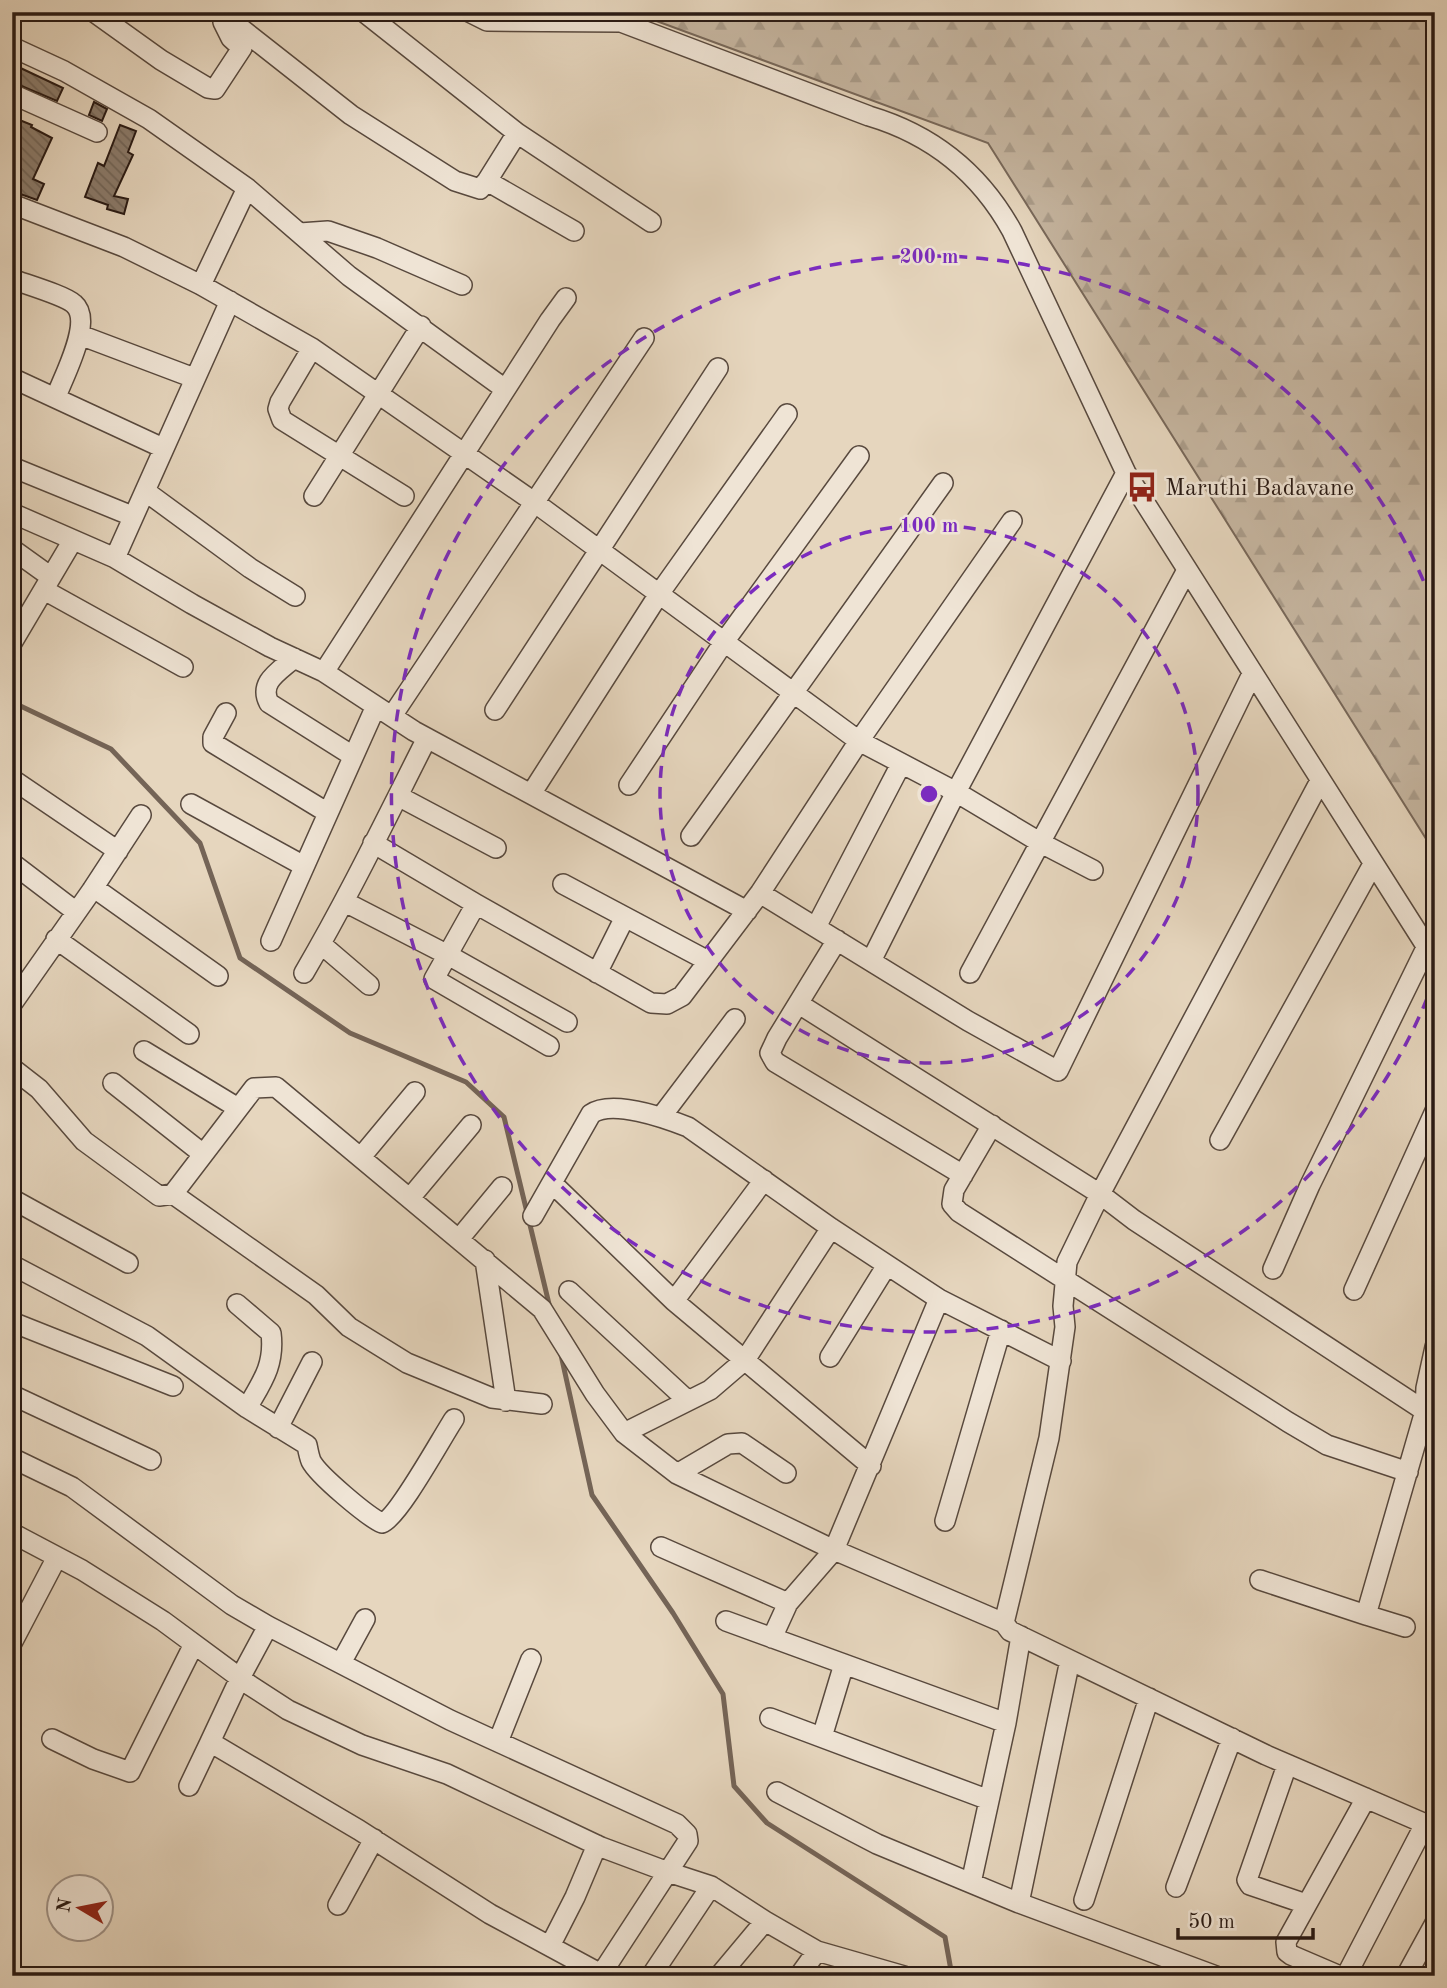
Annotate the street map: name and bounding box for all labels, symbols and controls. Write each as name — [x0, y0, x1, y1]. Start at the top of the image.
text: 200 m — [899, 247, 959, 268]
bus stop icon: Maruthi Badavane — [1125, 470, 1159, 504]
place label: Maruthi Badavane — [1165, 477, 1354, 501]
text: 100 m — [899, 516, 959, 537]
centre of rings — [917, 782, 941, 806]
north arrow — [46, 1872, 116, 1942]
text: N — [55, 1896, 76, 1914]
scale bar — [1178, 1897, 1312, 1941]
text: 50 m — [1188, 1912, 1235, 1933]

